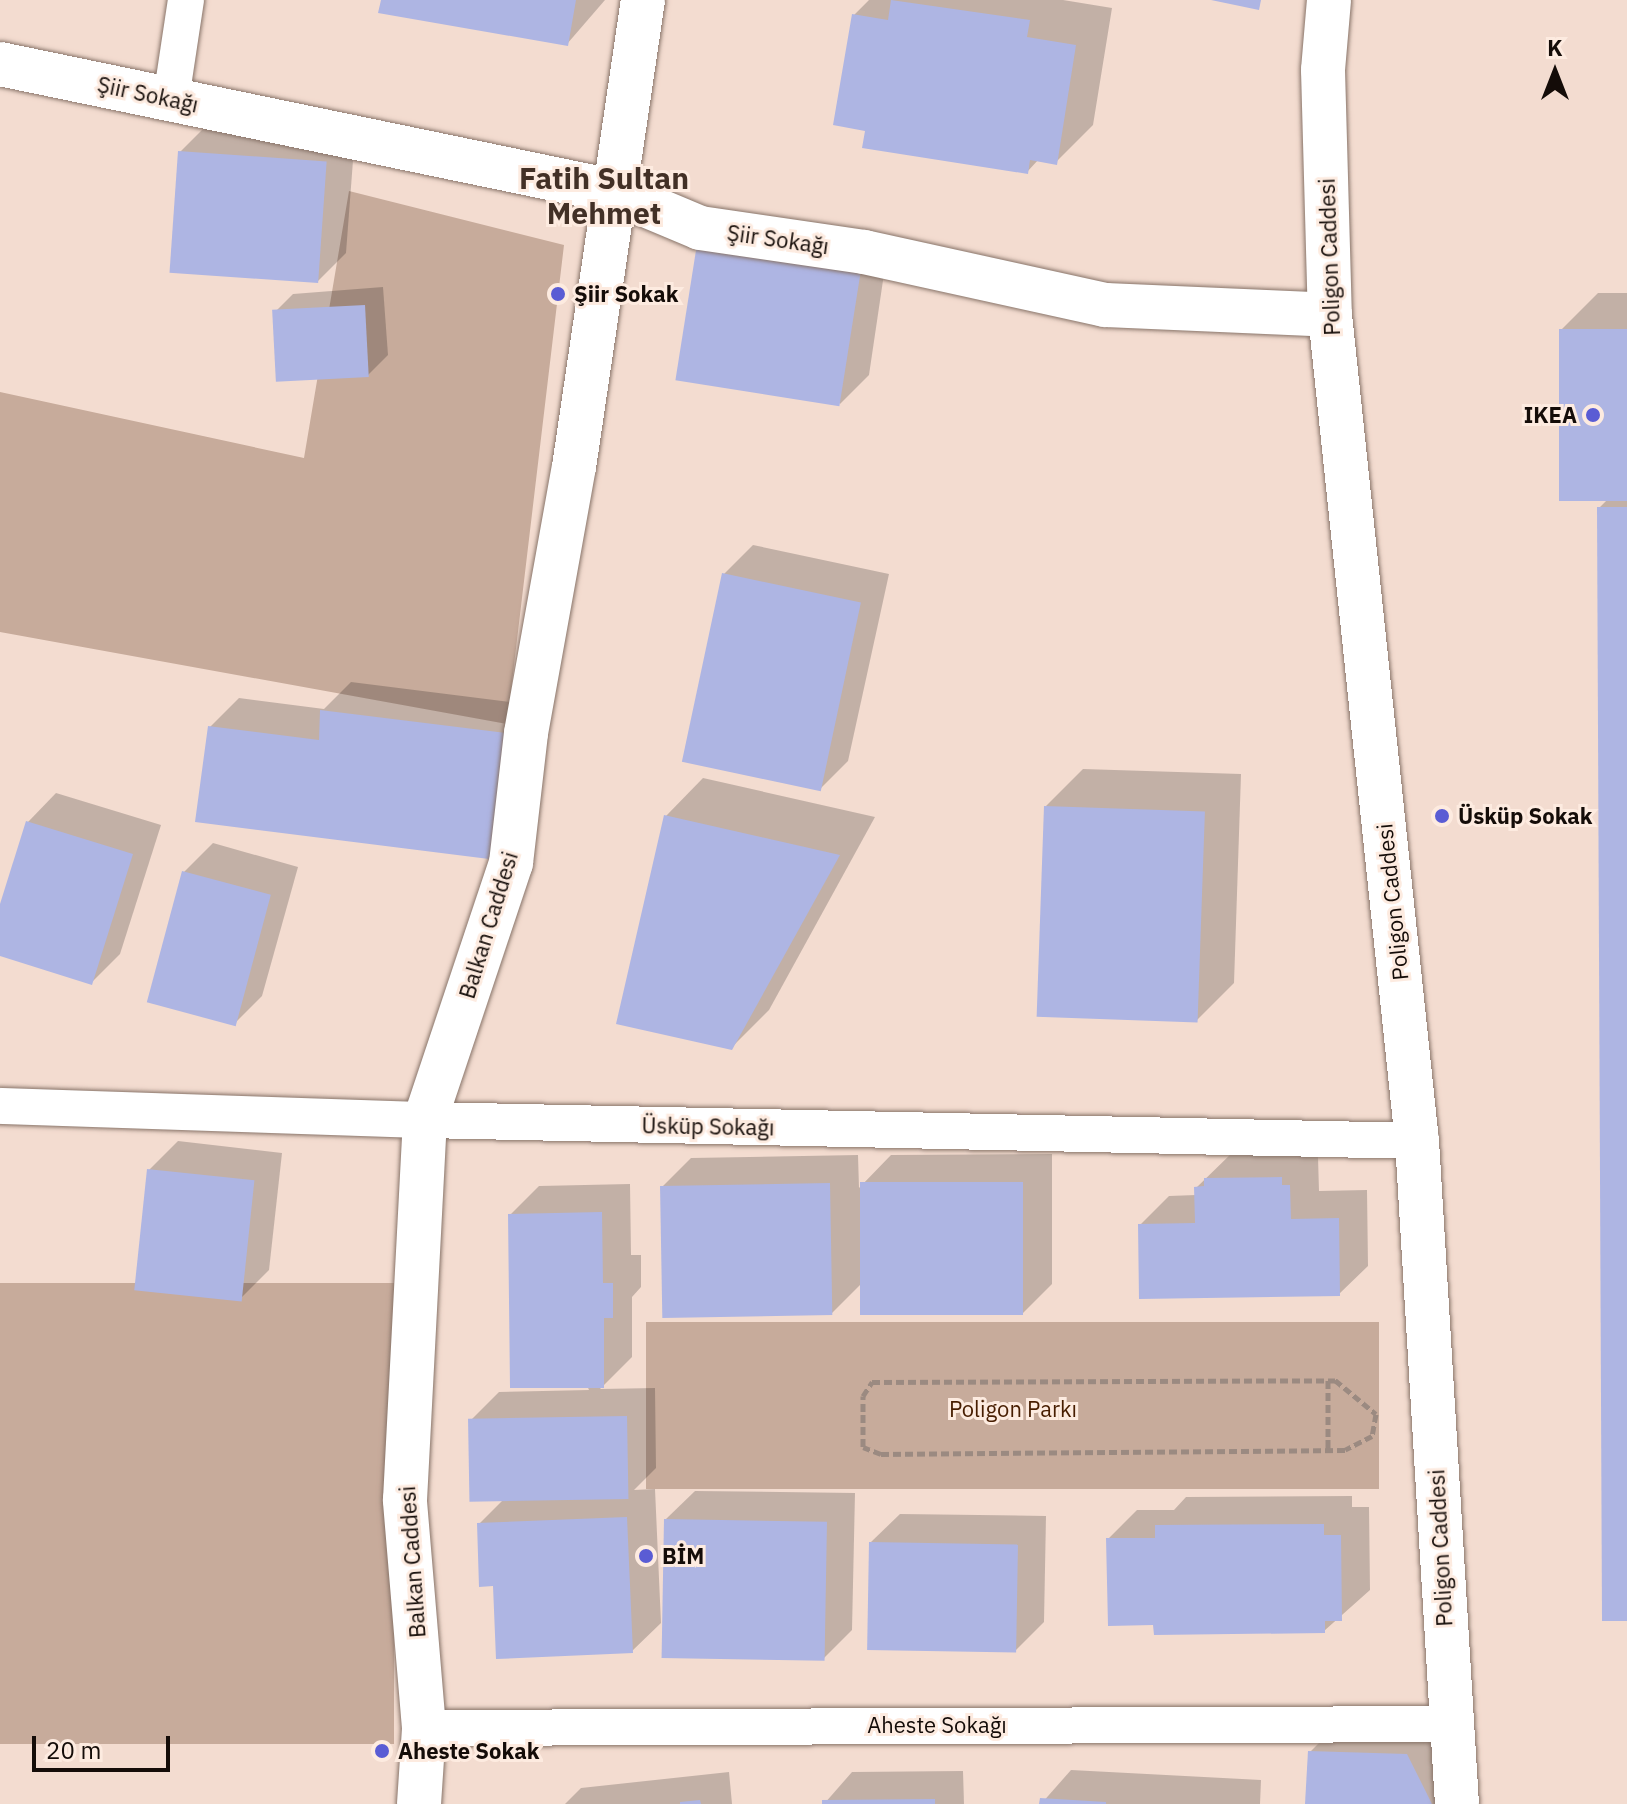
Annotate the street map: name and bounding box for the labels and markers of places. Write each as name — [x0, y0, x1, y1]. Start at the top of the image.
place label: Şiir Sokak — [574, 281, 678, 307]
marker: Şiir Sokak — [549, 285, 567, 303]
place label: IKEA — [1524, 402, 1577, 428]
marker: IKEA — [1584, 406, 1602, 424]
place label: Üsküp Sokak — [1458, 803, 1593, 829]
marker: Üsküp Sokak — [1433, 807, 1451, 825]
place label: BİM — [662, 1543, 704, 1569]
marker: BİM — [637, 1547, 655, 1565]
place label: Aheste Sokak — [398, 1738, 539, 1764]
marker: Aheste Sokak — [373, 1742, 391, 1760]

